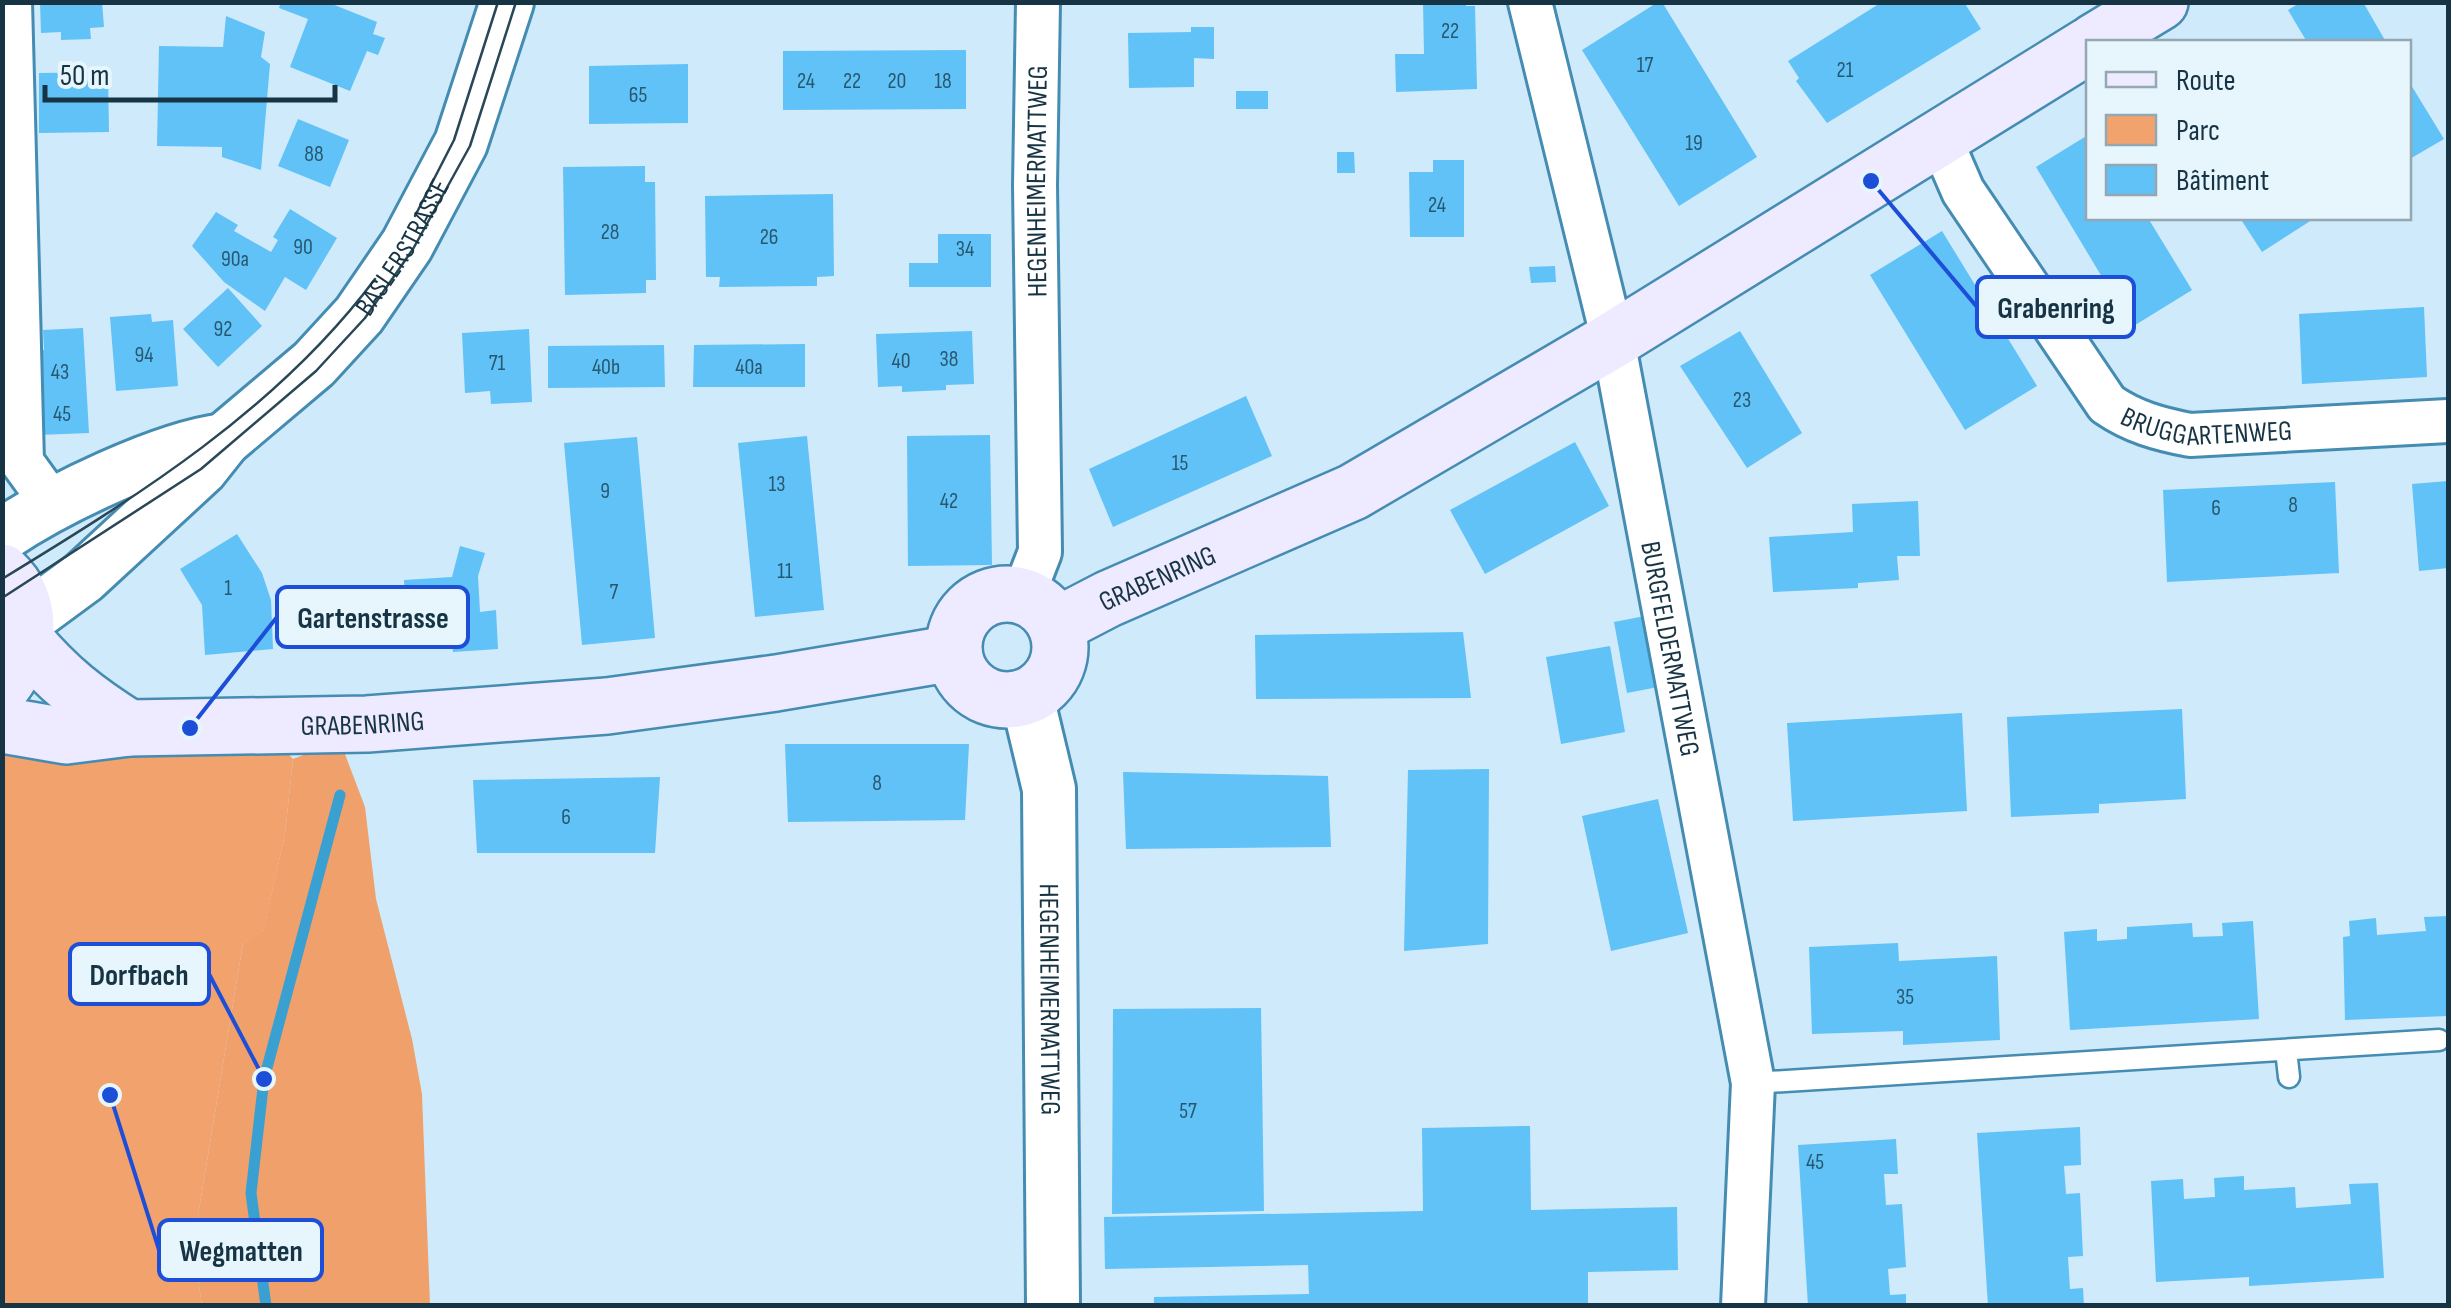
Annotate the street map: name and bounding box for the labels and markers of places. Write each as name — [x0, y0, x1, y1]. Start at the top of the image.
callout: Grabenring — [1977, 277, 2134, 337]
callout: Gartenstrasse — [277, 587, 468, 647]
callout: Dorfbach — [70, 944, 209, 1004]
callout: Wegmatten — [159, 1220, 322, 1280]

